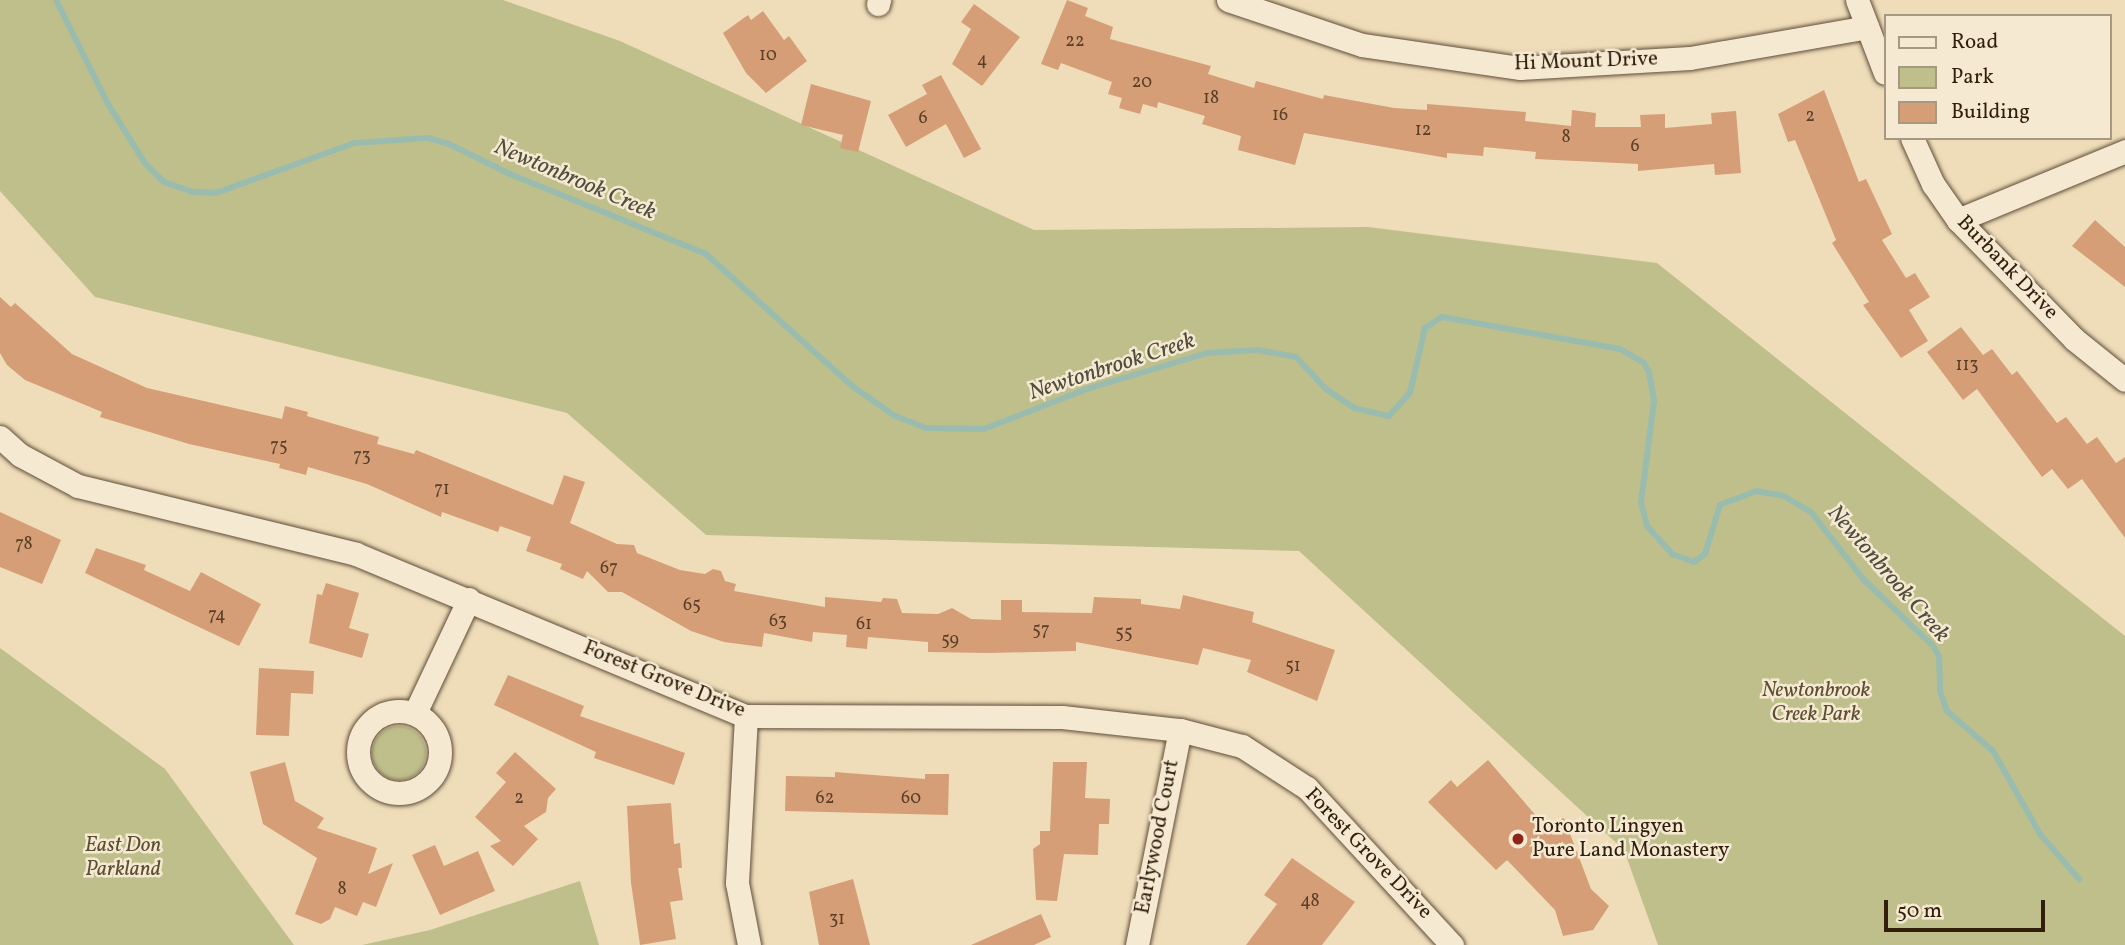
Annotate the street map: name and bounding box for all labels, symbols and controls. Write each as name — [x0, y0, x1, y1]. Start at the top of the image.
legend — [1884, 14, 2111, 140]
text: Road — [1951, 28, 1998, 57]
house number: 22 — [1065, 31, 1085, 53]
house number: 10 — [759, 45, 777, 67]
street label: Hi Mount Drive — [1514, 47, 1658, 77]
house number: 4 — [977, 50, 987, 72]
text: Park — [1951, 63, 1994, 92]
house number: 20 — [1132, 72, 1152, 94]
house number: 18 — [1203, 88, 1219, 110]
text: Building — [1951, 98, 2030, 127]
house number: 16 — [1272, 105, 1288, 127]
house number: 2 — [1805, 106, 1815, 128]
house number: 6 — [918, 108, 928, 130]
house number: 12 — [1415, 120, 1431, 142]
house number: 8 — [1561, 127, 1571, 149]
water label: Newtonbrook Creek — [490, 133, 660, 227]
house number: 6 — [1630, 136, 1640, 158]
street label: Burbank Drive — [1951, 211, 2063, 325]
water label: Newtonbrook Creek — [1025, 327, 1199, 407]
house number: 113 — [1955, 355, 1979, 377]
house number: 75 — [270, 436, 288, 458]
house number: 73 — [353, 446, 371, 468]
house number: 71 — [434, 479, 450, 501]
water label: Newtonbrook Creek — [1821, 500, 1955, 648]
house number: 78 — [15, 534, 33, 556]
house number: 67 — [600, 558, 618, 580]
house number: 65 — [683, 595, 701, 617]
house number: 74 — [208, 605, 226, 627]
house number: 63 — [769, 611, 787, 633]
house number: 61 — [856, 614, 872, 636]
house number: 57 — [1032, 620, 1050, 642]
house number: 55 — [1115, 623, 1133, 645]
house number: 59 — [941, 630, 959, 652]
street label: Forest Grove Drive — [579, 636, 749, 724]
house number: 51 — [1285, 656, 1301, 678]
park label: Newtonbrook Creek Park — [1762, 678, 1870, 728]
street label: Earlywood Court — [1131, 758, 1185, 916]
street label: Forest Grove Drive — [1299, 783, 1437, 925]
house number: 2 — [514, 788, 524, 810]
house number: 62 — [816, 788, 834, 810]
house number: 60 — [901, 788, 921, 810]
place label: Toronto Lingyen Pure Land Monastery — [1532, 814, 1729, 864]
marker: Toronto Lingyen Pure Land Monastery — [1510, 831, 1526, 847]
park label: East Don Parkland — [85, 833, 161, 883]
house number: 8 — [337, 879, 347, 901]
scale bar — [1887, 886, 2048, 930]
house number: 48 — [1300, 891, 1320, 913]
text: 50 m — [1897, 897, 1942, 926]
house number: 31 — [829, 909, 845, 931]

